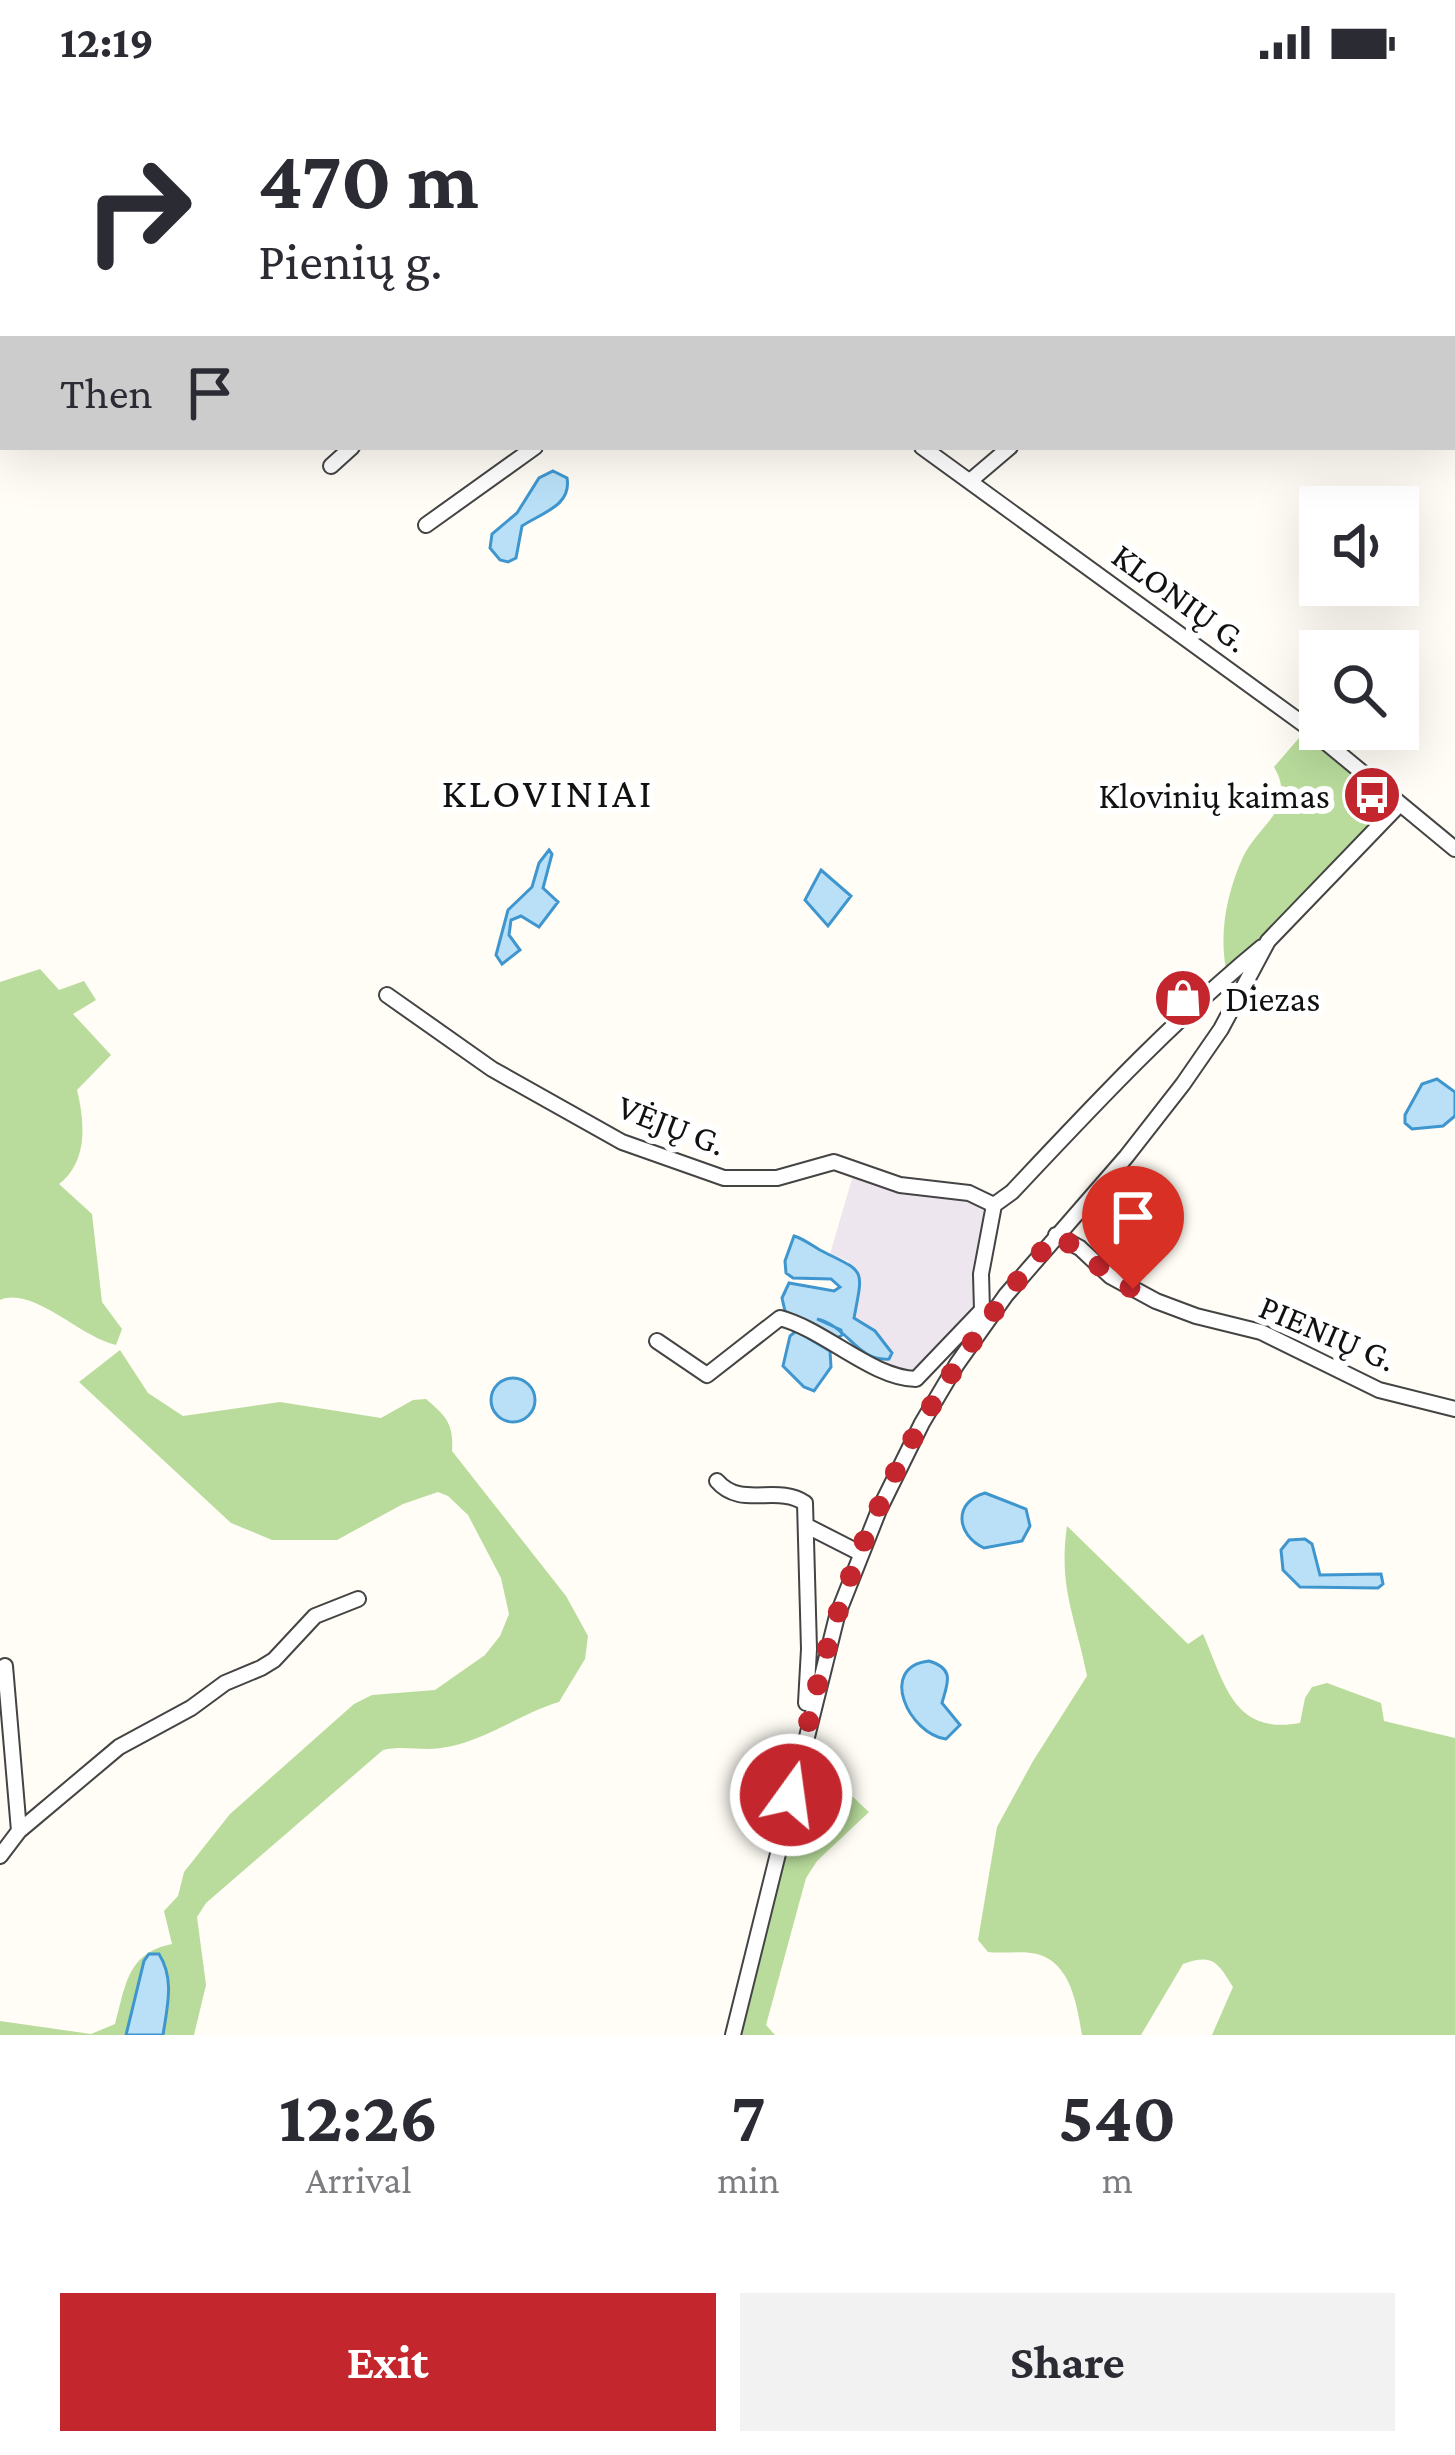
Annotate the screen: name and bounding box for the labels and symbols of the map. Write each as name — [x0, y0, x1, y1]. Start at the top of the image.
street label: KLONIŲ G. — [1105, 535, 1256, 661]
bus stop icon: Klovinių kaimas — [1341, 764, 1403, 826]
district label: KLOVINIAI — [441, 769, 655, 816]
place label: Klovinių kaimas — [1099, 776, 1330, 816]
shop icon: Diezas — [1152, 967, 1214, 1029]
place label: Diezas — [1225, 979, 1320, 1019]
street label: VĖJŲ G. — [612, 1086, 731, 1164]
pin — [1082, 1166, 1184, 1289]
street label: PIENIŲ G. — [1253, 1286, 1402, 1380]
position arrow — [728, 1732, 854, 1858]

